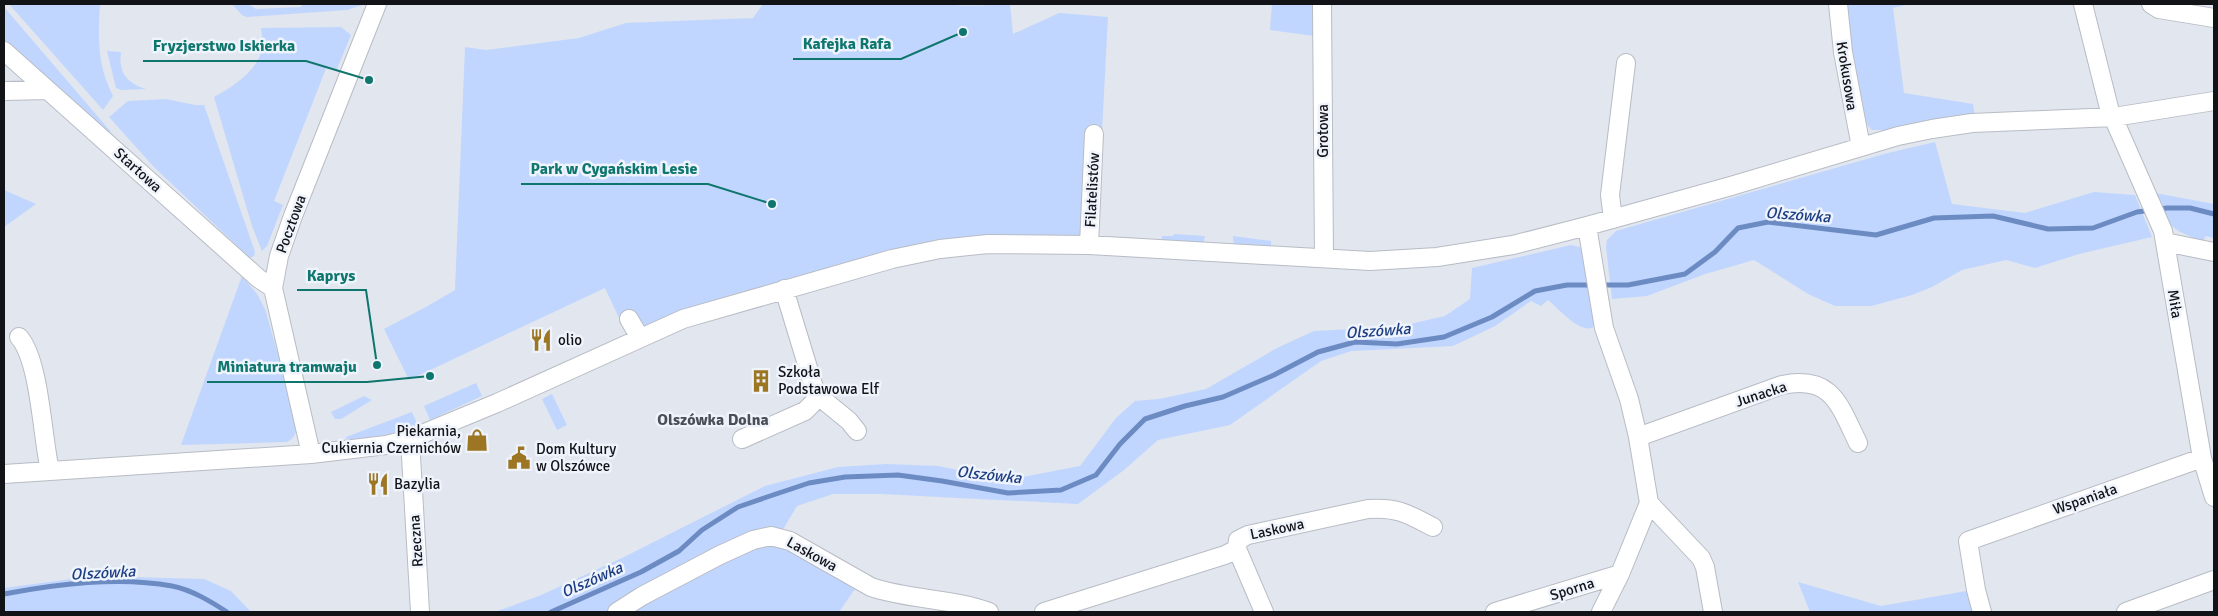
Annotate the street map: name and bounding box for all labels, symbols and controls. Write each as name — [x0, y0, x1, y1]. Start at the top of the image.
callout: Kafejka Rafa — [793, 28, 901, 59]
callout: Fryzjerstwo Iskierka — [143, 30, 306, 61]
text: Kafejka Rafa — [803, 34, 891, 54]
text: Fryzjerstwo Iskierka — [153, 36, 295, 56]
street label: Krokusowa — [1833, 40, 1861, 112]
street label: Grotowa — [1314, 104, 1332, 158]
street label: Startowa — [110, 144, 166, 196]
street label: Filatelistów — [1081, 152, 1103, 228]
callout: Park w Cygańskim Lesie — [521, 153, 708, 184]
text: Park w Cygańskim Lesie — [531, 159, 697, 179]
street label: Pocztowa — [272, 192, 310, 256]
water label: Olszówka — [1765, 203, 1832, 227]
callout: Kaprys — [297, 259, 366, 290]
text: Kaprys — [307, 266, 355, 286]
street label: Miła — [2164, 288, 2186, 320]
water label: Olszówka — [1345, 319, 1412, 343]
restaurant icon: olio — [528, 327, 554, 353]
place label: olio — [558, 331, 582, 349]
callout: Miniatura tramwaju — [207, 351, 367, 382]
text: Miniatura tramwaju — [217, 357, 357, 377]
place label: Szkoła Podstawowa Elf — [778, 363, 880, 398]
building icon: Szkoła Podstawowa Elf — [748, 368, 774, 394]
street label: Junacka — [1733, 377, 1789, 411]
district label: Olszówka Dolna — [657, 410, 769, 430]
place label: Piekarnia, Cukiernia Czernichów — [322, 422, 461, 457]
shop icon: Piekarnia, Cukiernia Czernichów — [464, 427, 490, 453]
place label: Dom Kultury w Olszówce — [536, 440, 616, 475]
public building icon: Dom Kultury w Olszówce — [506, 445, 532, 471]
water label: Olszówka — [956, 462, 1023, 488]
restaurant icon: Bazylia — [365, 471, 391, 497]
place label: Bazylia — [394, 475, 440, 493]
street label: Wspaniała — [2050, 480, 2120, 518]
street label: Rzeczna — [405, 514, 427, 568]
street label: Laskowa — [1248, 514, 1306, 544]
street label: Laskowa — [784, 533, 840, 575]
water label: Olszówka — [558, 557, 627, 602]
water label: Olszówka — [70, 561, 137, 585]
street label: Sporna — [1548, 574, 1596, 604]

